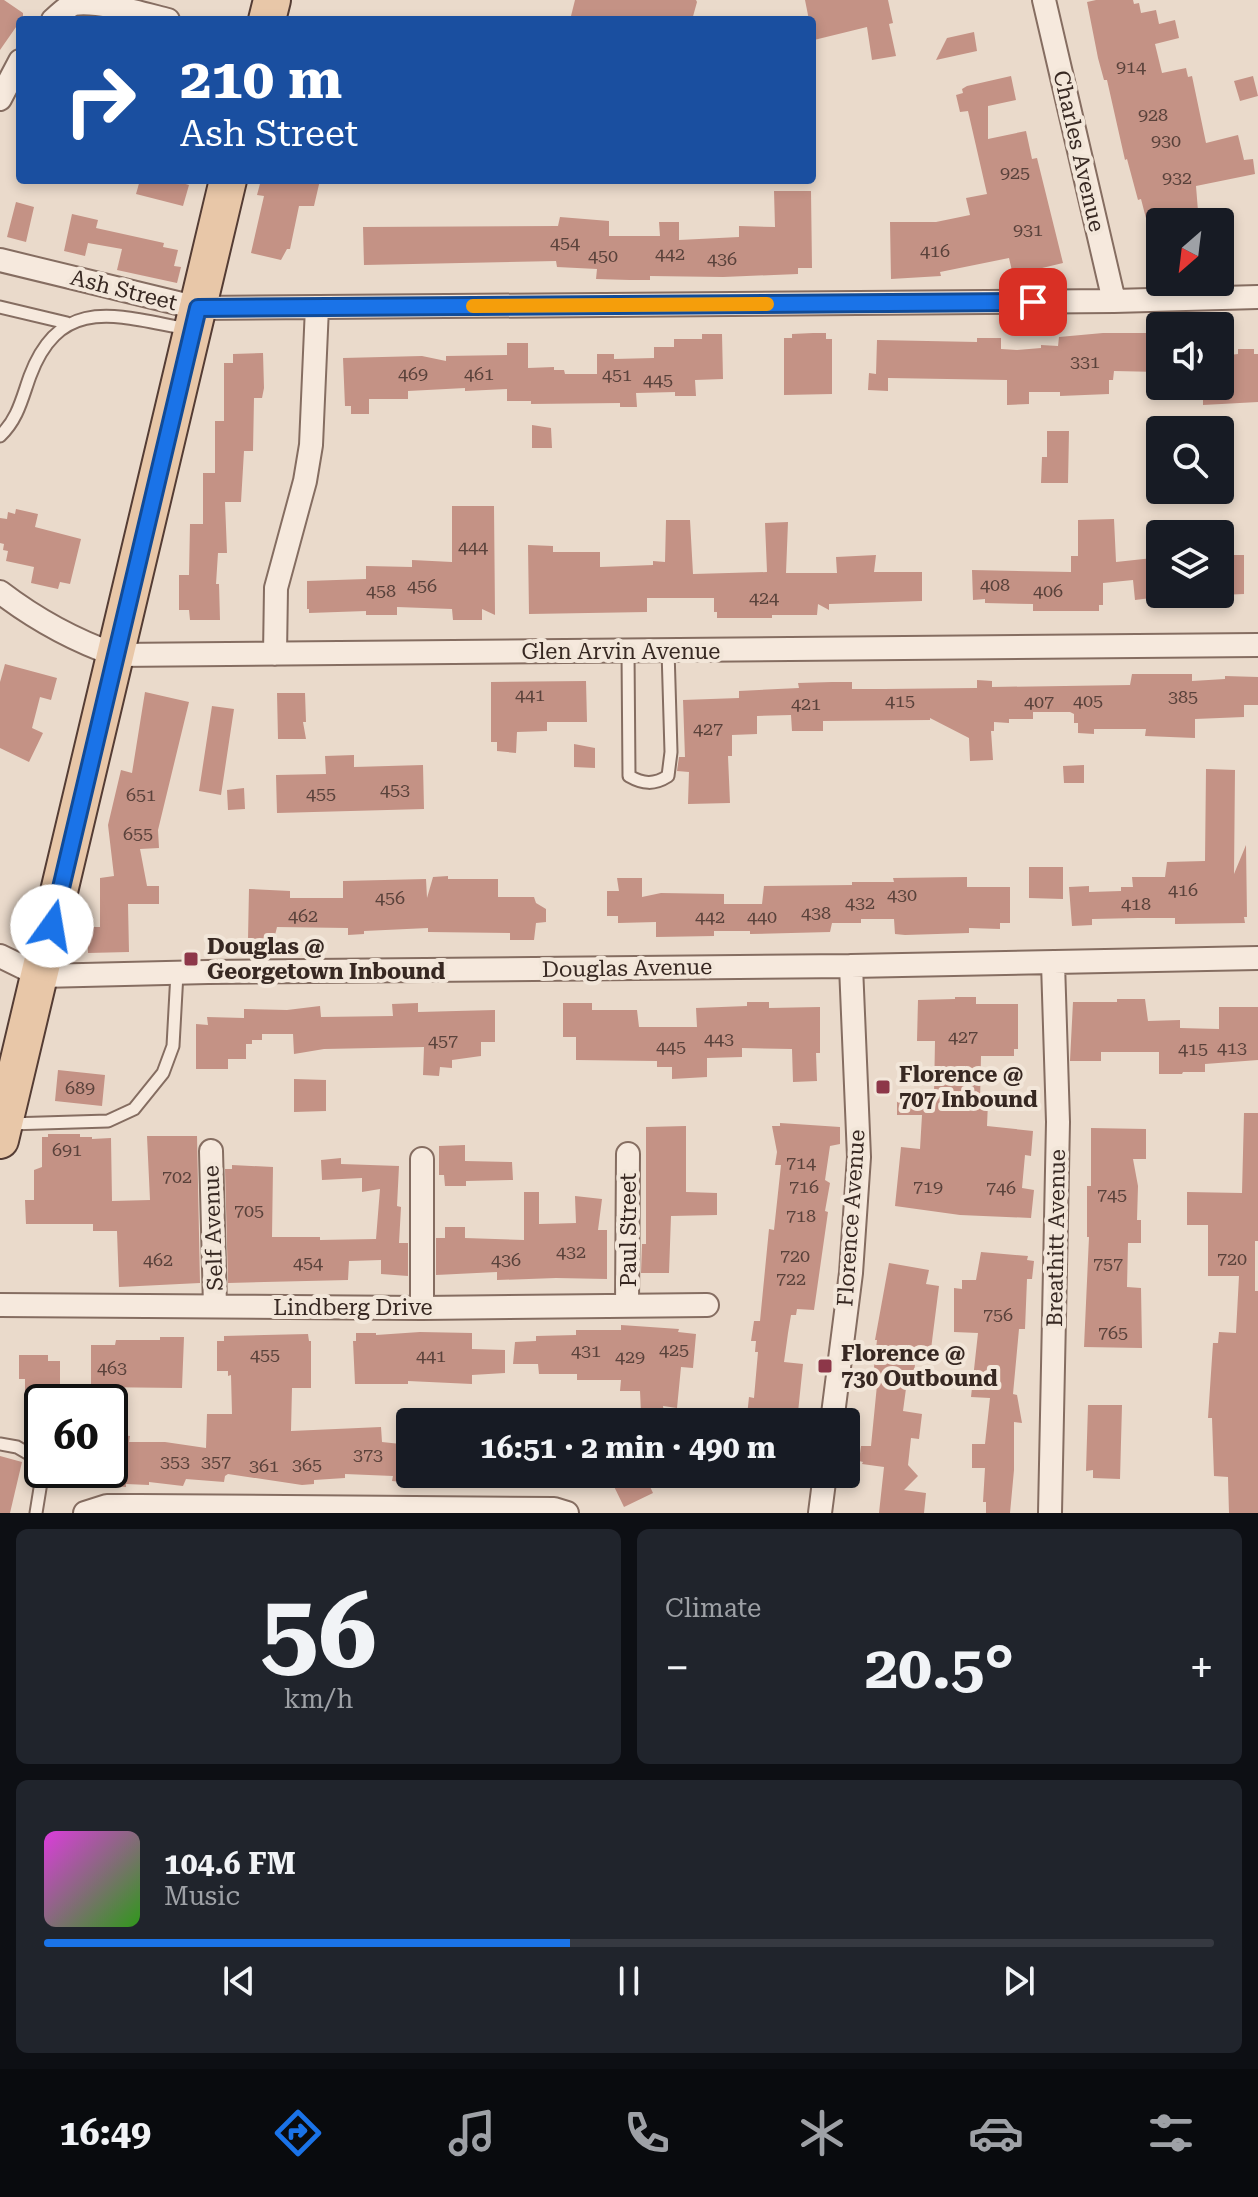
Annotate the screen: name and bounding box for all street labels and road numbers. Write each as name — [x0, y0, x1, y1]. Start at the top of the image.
street label: Charles Avenue — [1048, 68, 1110, 234]
street label: Ash Street — [68, 265, 180, 315]
street label: Glen Arvin Avenue — [522, 639, 720, 664]
street label: Douglas Avenue — [542, 954, 712, 982]
street label: Florence Avenue — [832, 1129, 870, 1307]
street label: Breathitt Avenue — [1042, 1149, 1070, 1327]
street label: Self Avenue — [198, 1165, 228, 1291]
street label: Paul Street — [616, 1173, 641, 1287]
street label: Lindberg Drive — [273, 1295, 433, 1320]

